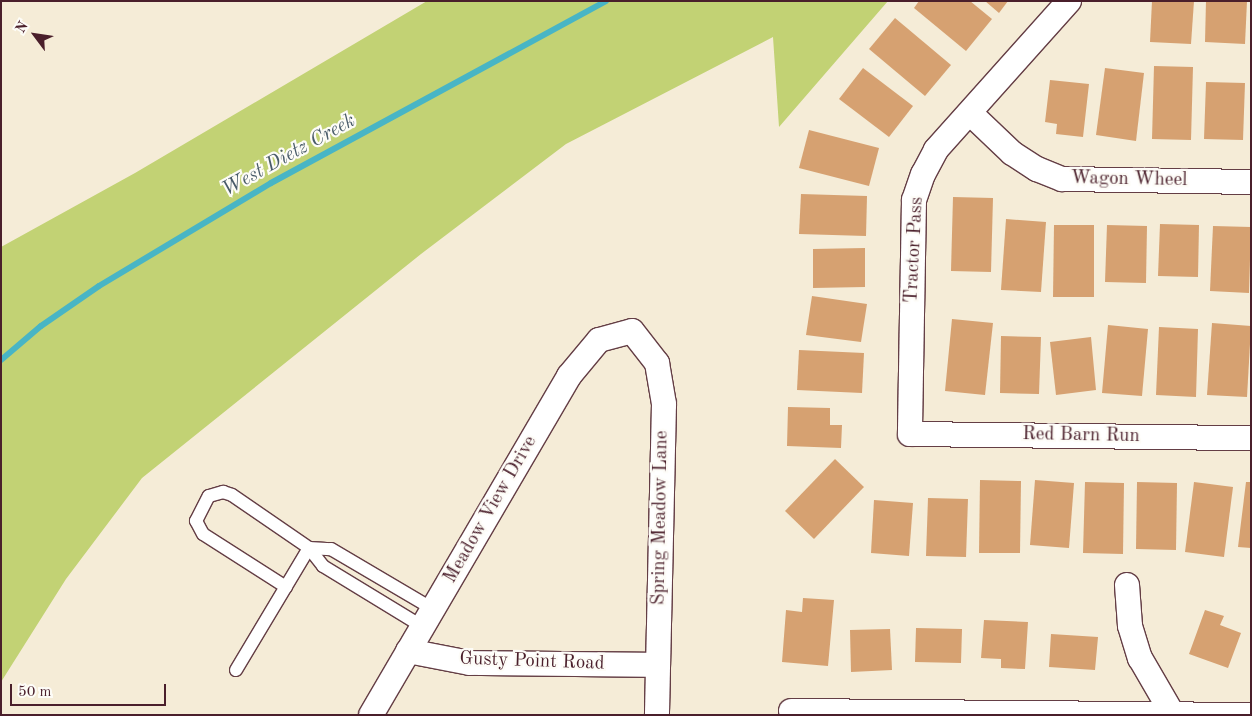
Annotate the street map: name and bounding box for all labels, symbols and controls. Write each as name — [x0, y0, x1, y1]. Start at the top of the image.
north arrow — [10, 10, 60, 60]
text: N — [13, 19, 31, 35]
water label: West Dietz Creek — [218, 109, 360, 203]
street label: Wagon Wheel — [1070, 168, 1188, 192]
street label: Tractor Pass — [901, 196, 929, 304]
street label: Red Barn Run — [1022, 424, 1140, 448]
street label: Spring Meadow Lane — [648, 430, 674, 606]
street label: Meadow View Drive — [439, 432, 543, 588]
street label: Gusty Point Road — [459, 648, 605, 676]
scale bar — [12, 674, 169, 706]
text: 50 m — [18, 685, 52, 700]

